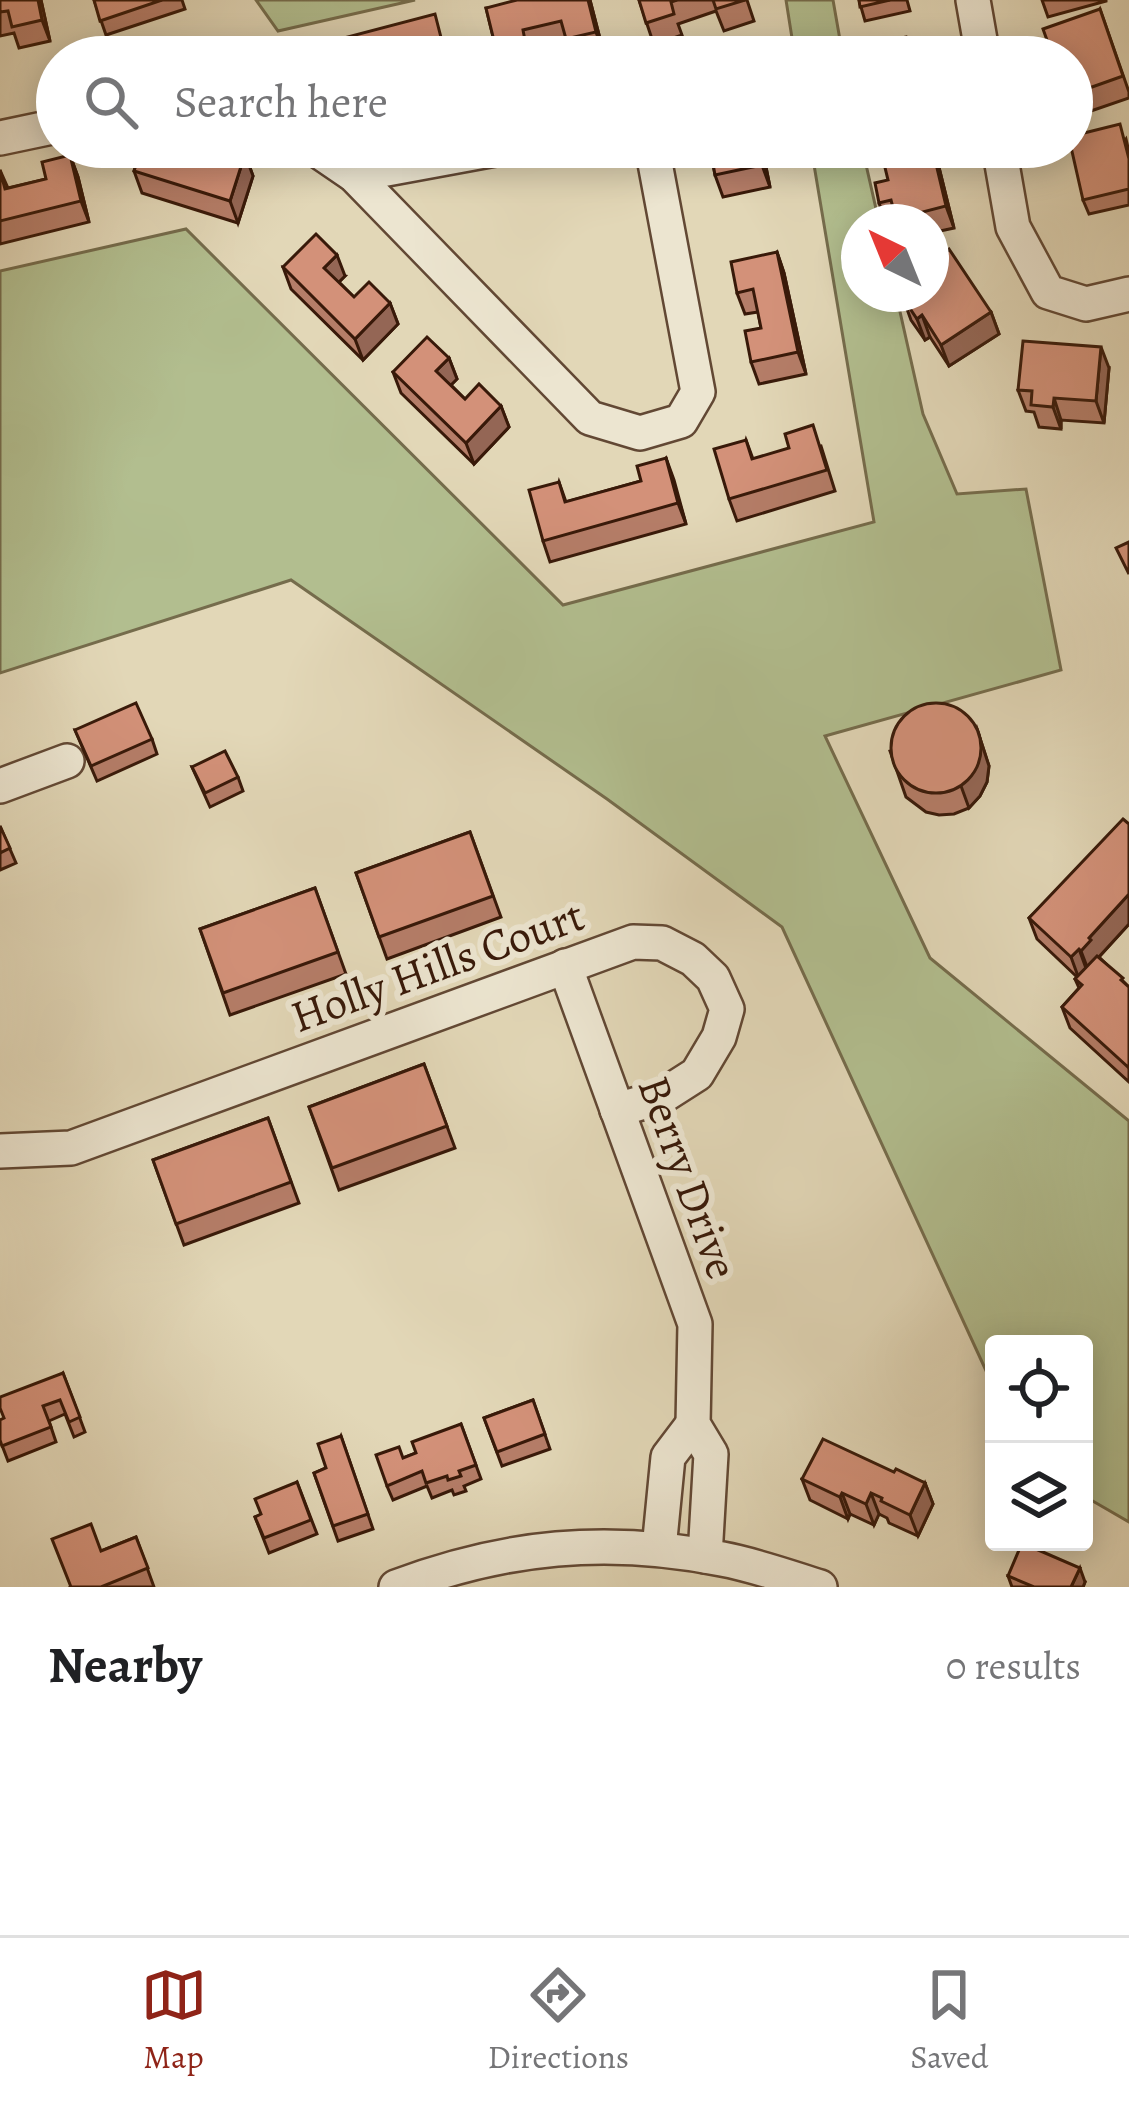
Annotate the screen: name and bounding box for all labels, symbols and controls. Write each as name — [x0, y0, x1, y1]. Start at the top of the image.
search box — [36, 36, 1093, 168]
icon: search — [78, 69, 144, 135]
text: Search here — [174, 71, 388, 133]
north arrow — [841, 204, 949, 312]
street label: Holly Hills Court — [282, 884, 593, 1048]
street label: Berry Drive — [623, 1067, 753, 1287]
map controls — [985, 1335, 1093, 1551]
button: locate — [985, 1335, 1093, 1443]
button: layers — [985, 1443, 1093, 1551]
text: Nearby — [48, 1630, 202, 1700]
text: 0 results — [946, 1639, 1081, 1692]
tab: Map — [141, 1962, 207, 2079]
tab: Directions — [488, 1962, 629, 2079]
tab: Saved — [910, 1962, 988, 2079]

